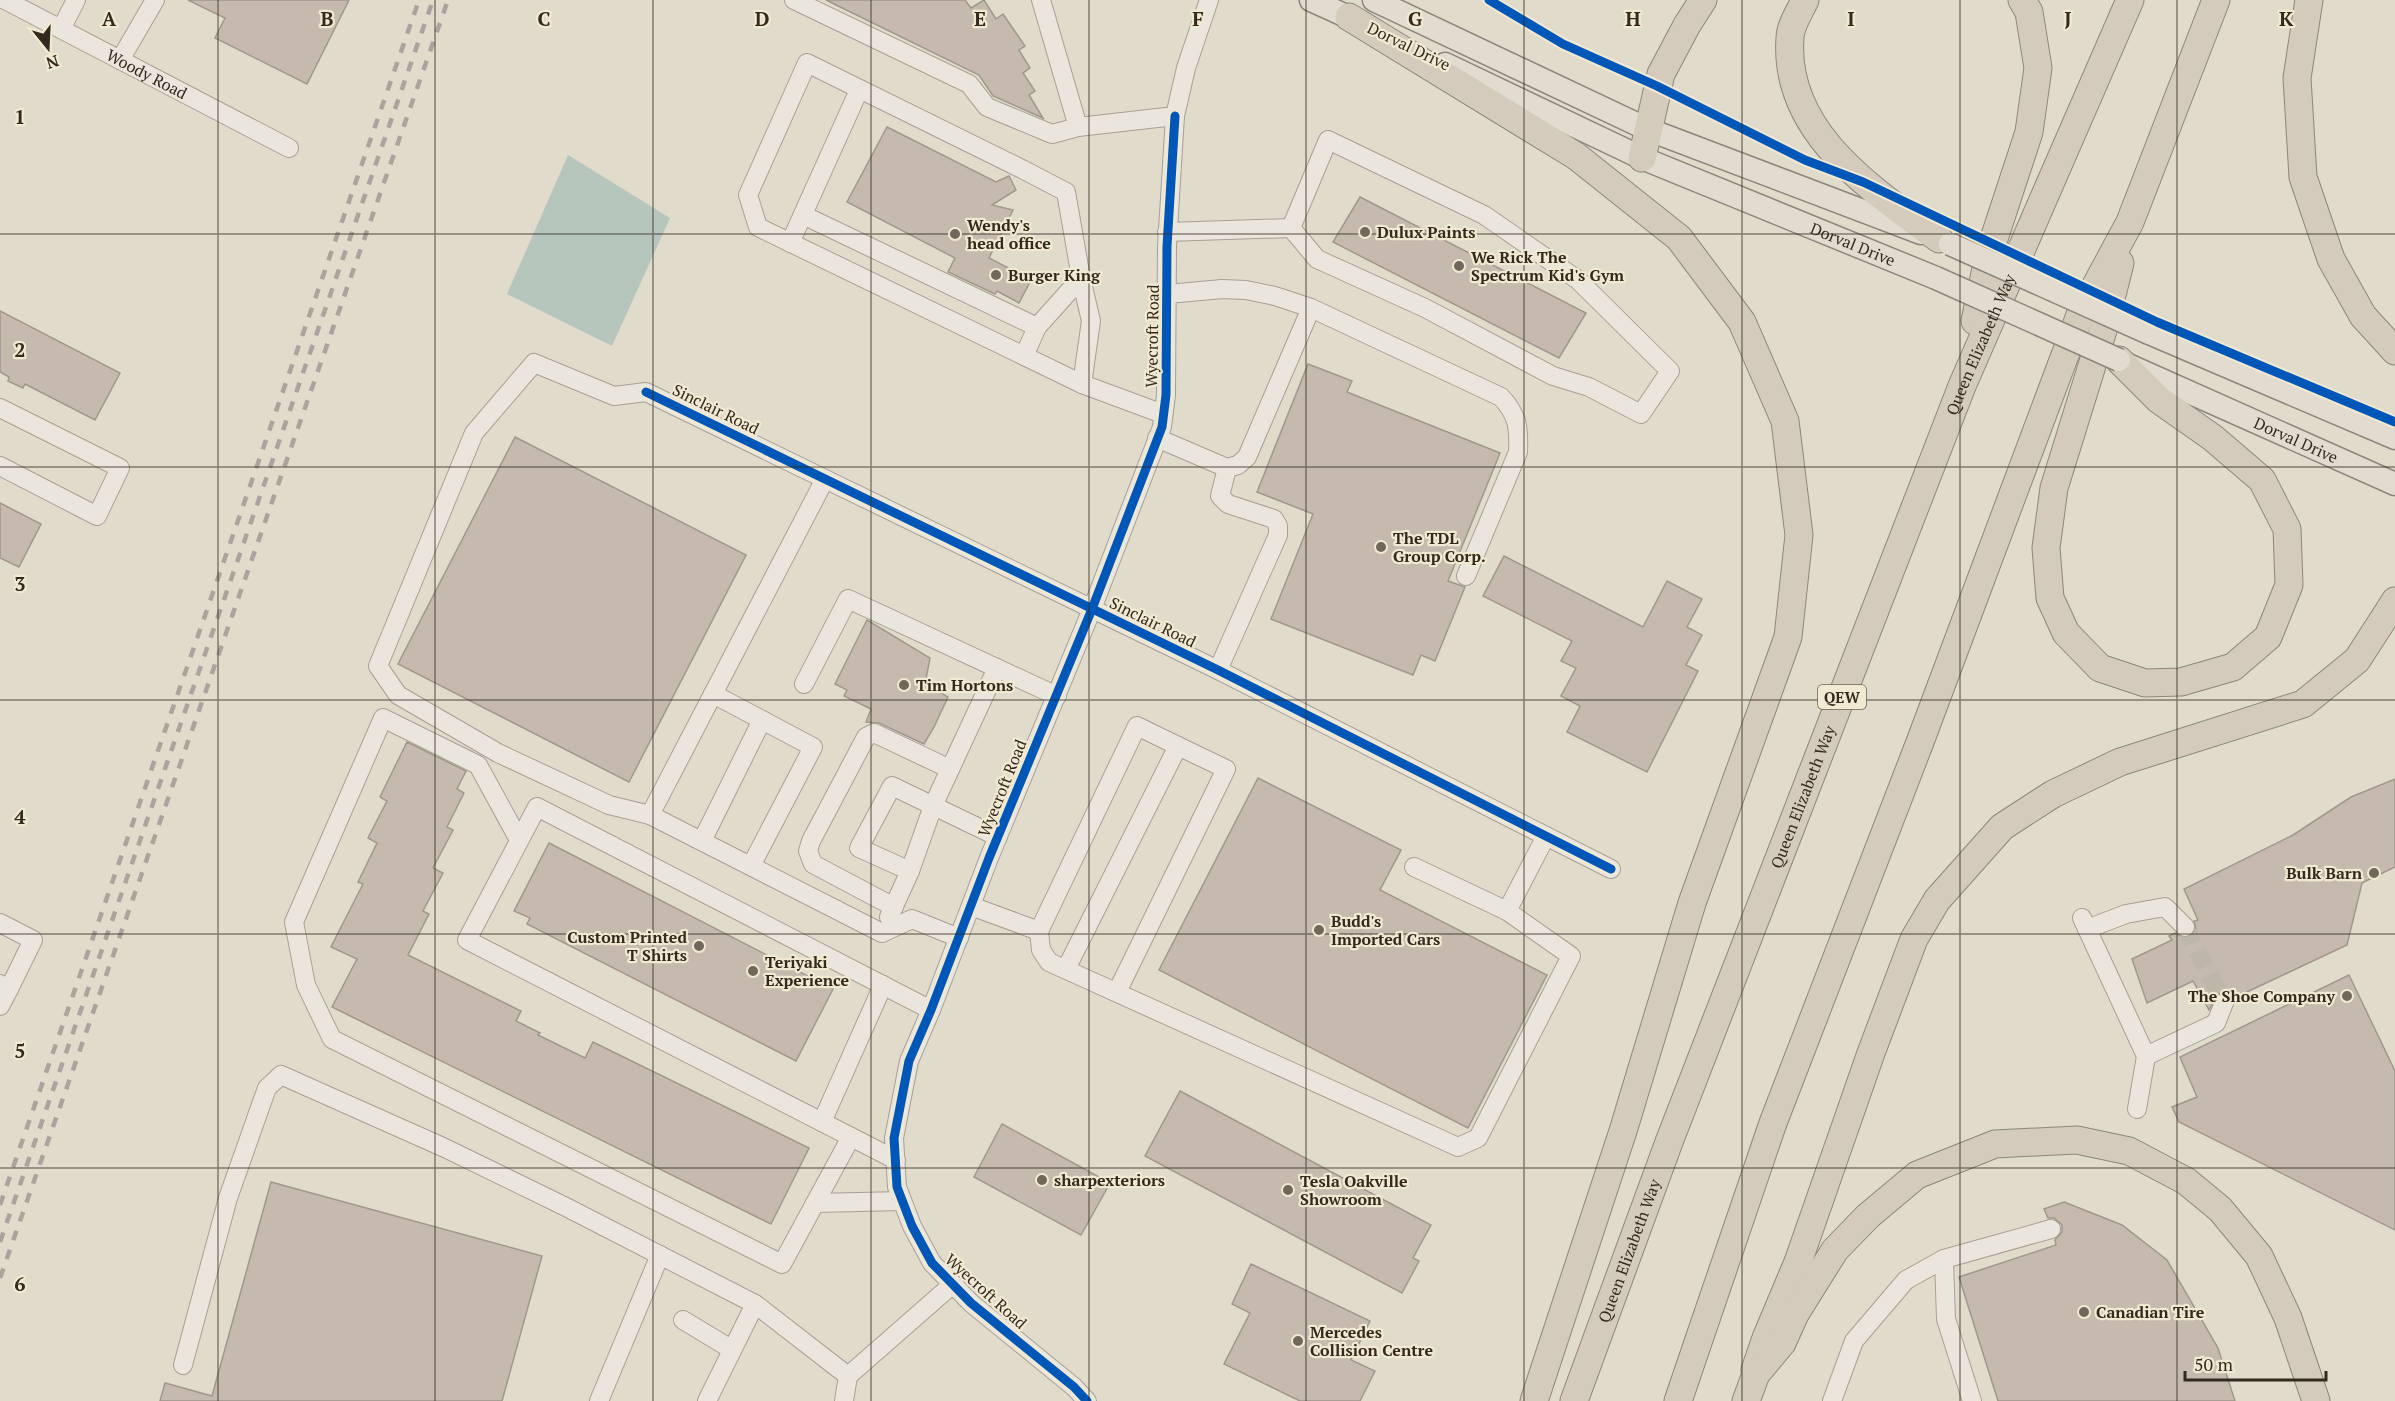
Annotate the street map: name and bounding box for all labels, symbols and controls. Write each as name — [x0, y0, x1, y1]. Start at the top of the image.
text: A — [102, 5, 117, 32]
text: B — [321, 5, 334, 32]
text: C — [537, 5, 551, 32]
text: D — [755, 5, 769, 32]
text: E — [974, 5, 986, 32]
text: F — [1192, 5, 1204, 32]
text: G — [1408, 5, 1422, 32]
text: H — [1625, 5, 1641, 32]
text: I — [1847, 5, 1855, 32]
text: J — [2064, 5, 2072, 32]
text: K — [2279, 5, 2294, 32]
street label: Dorval Drive — [1364, 16, 1454, 76]
north arrow — [18, 18, 78, 78]
street label: Woody Road — [103, 44, 191, 104]
text: N — [43, 50, 62, 75]
text: 1 — [14, 103, 26, 130]
place label: Wendy's head office — [967, 214, 1051, 254]
street label: Dorval Drive — [1807, 217, 1899, 271]
place label: Dulux Paints — [1377, 221, 1476, 243]
marker: Dulux Paints — [1358, 225, 1372, 239]
marker: Wendy's head office — [948, 227, 962, 241]
place label: We Rick The Spectrum Kid's Gym — [1471, 246, 1624, 286]
marker: We Rick The Spectrum Kid's Gym — [1452, 259, 1466, 273]
place label: Burger King — [1008, 264, 1101, 286]
marker: Burger King — [989, 268, 1003, 282]
street label: Queen Elizabeth Way — [1941, 270, 2021, 418]
street label: Wyecroft Road — [1140, 284, 1164, 388]
text: 2 — [14, 336, 26, 363]
street label: Sinclair Road — [669, 379, 763, 439]
street label: Dorval Drive — [2251, 412, 2342, 468]
place label: The TDL Group Corp. — [1393, 527, 1486, 567]
marker: The TDL Group Corp. — [1374, 540, 1388, 554]
text: 3 — [14, 570, 26, 597]
street label: Sinclair Road — [1106, 592, 1200, 652]
place label: Tim Hortons — [916, 674, 1013, 696]
marker: Tim Hortons — [897, 678, 911, 692]
road number: QEW — [1818, 685, 1866, 709]
street label: Queen Elizabeth Way — [1765, 721, 1841, 872]
street label: Wyecroft Road — [972, 736, 1032, 840]
text: 4 — [14, 803, 26, 830]
place label: Bulk Barn — [2286, 862, 2363, 884]
marker: Bulk Barn — [2367, 866, 2381, 880]
place label: Budd's Imported Cars — [1331, 910, 1440, 950]
marker: Budd's Imported Cars — [1312, 923, 1326, 937]
place label: Custom Printed T Shirts — [567, 926, 687, 966]
marker: Custom Printed T Shirts — [692, 939, 706, 953]
place label: Teriyaki Experience — [765, 951, 850, 991]
marker: Teriyaki Experience — [746, 964, 760, 978]
place label: The Shoe Company — [2188, 985, 2336, 1007]
marker: The Shoe Company — [2340, 989, 2354, 1003]
text: 5 — [14, 1037, 26, 1064]
place label: sharpexteriors — [1054, 1169, 1165, 1191]
place label: Tesla Oakville Showroom — [1300, 1170, 1408, 1210]
marker: sharpexteriors — [1035, 1173, 1049, 1187]
street label: Queen Elizabeth Way — [1593, 1175, 1666, 1326]
marker: Tesla Oakville Showroom — [1281, 1183, 1295, 1197]
street label: Wyecroft Road — [940, 1248, 1032, 1334]
text: 6 — [14, 1270, 26, 1297]
place label: Canadian Tire — [2096, 1301, 2205, 1323]
marker: Canadian Tire — [2077, 1305, 2091, 1319]
place label: Mercedes Collision Centre — [1310, 1321, 1433, 1361]
marker: Mercedes Collision Centre — [1291, 1334, 1305, 1348]
scale bar — [2185, 1344, 2326, 1382]
text: 50 m — [2194, 1352, 2234, 1376]

